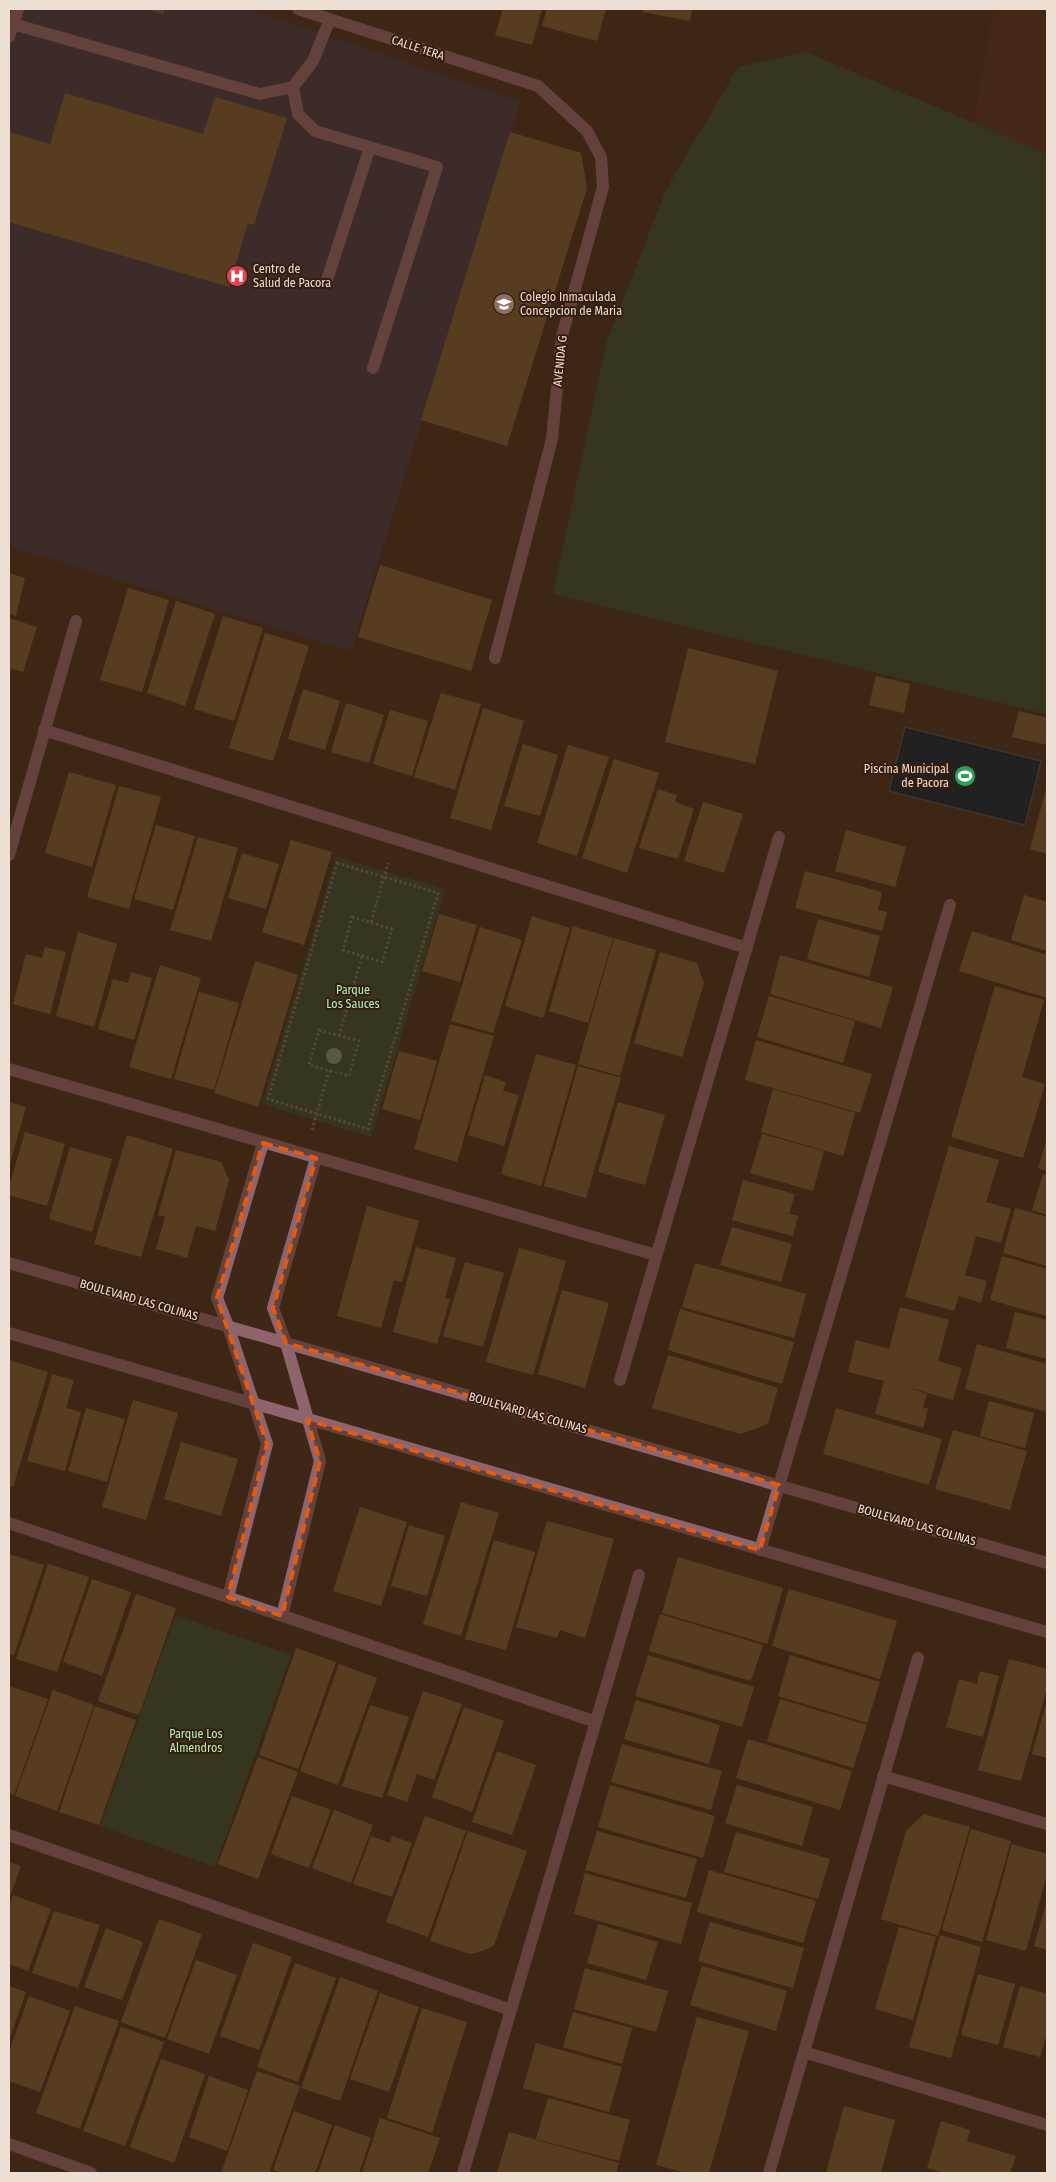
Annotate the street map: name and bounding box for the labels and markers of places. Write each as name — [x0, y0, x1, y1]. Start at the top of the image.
place label: Centro de Salud de Pacora — [253, 262, 331, 290]
hospital icon: Centro de Salud de Pacora — [225, 264, 249, 288]
place label: Colegio Inmaculada Concepcion de Maria — [520, 290, 622, 318]
school or university icon: Colegio Inmaculada Concepcion de Maria — [492, 292, 516, 316]
place label: Piscina Municipal de Pacora — [864, 762, 949, 790]
sports icon: Piscina Municipal de Pacora — [953, 764, 977, 788]

